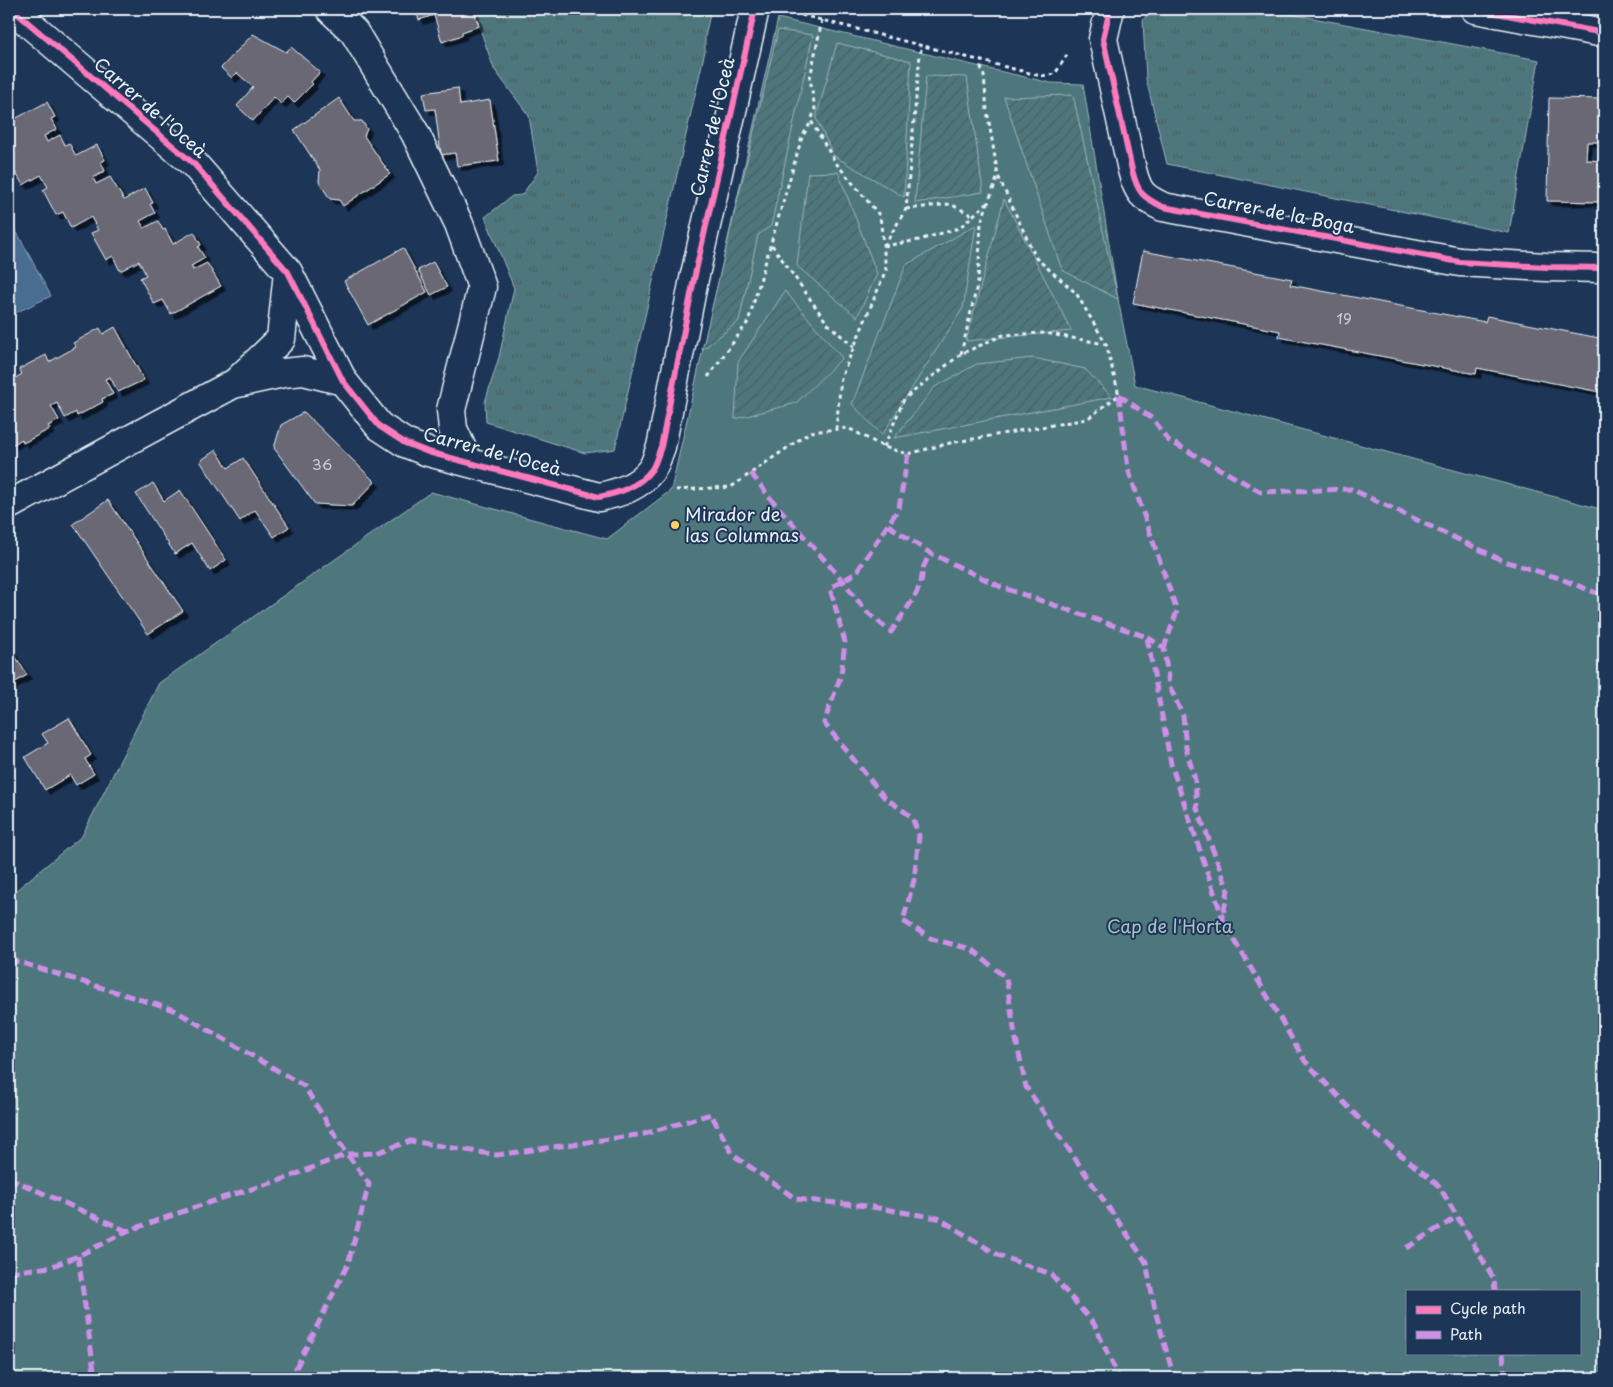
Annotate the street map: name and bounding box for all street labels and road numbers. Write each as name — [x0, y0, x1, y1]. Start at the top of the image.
street label: Carrer de l'Oceà — [89, 50, 214, 164]
street label: Carrer de l'Oceà — [682, 54, 741, 199]
street label: Carrer de la Boga — [1201, 184, 1358, 240]
street label: Carrer de l'Oceà — [420, 419, 565, 482]

